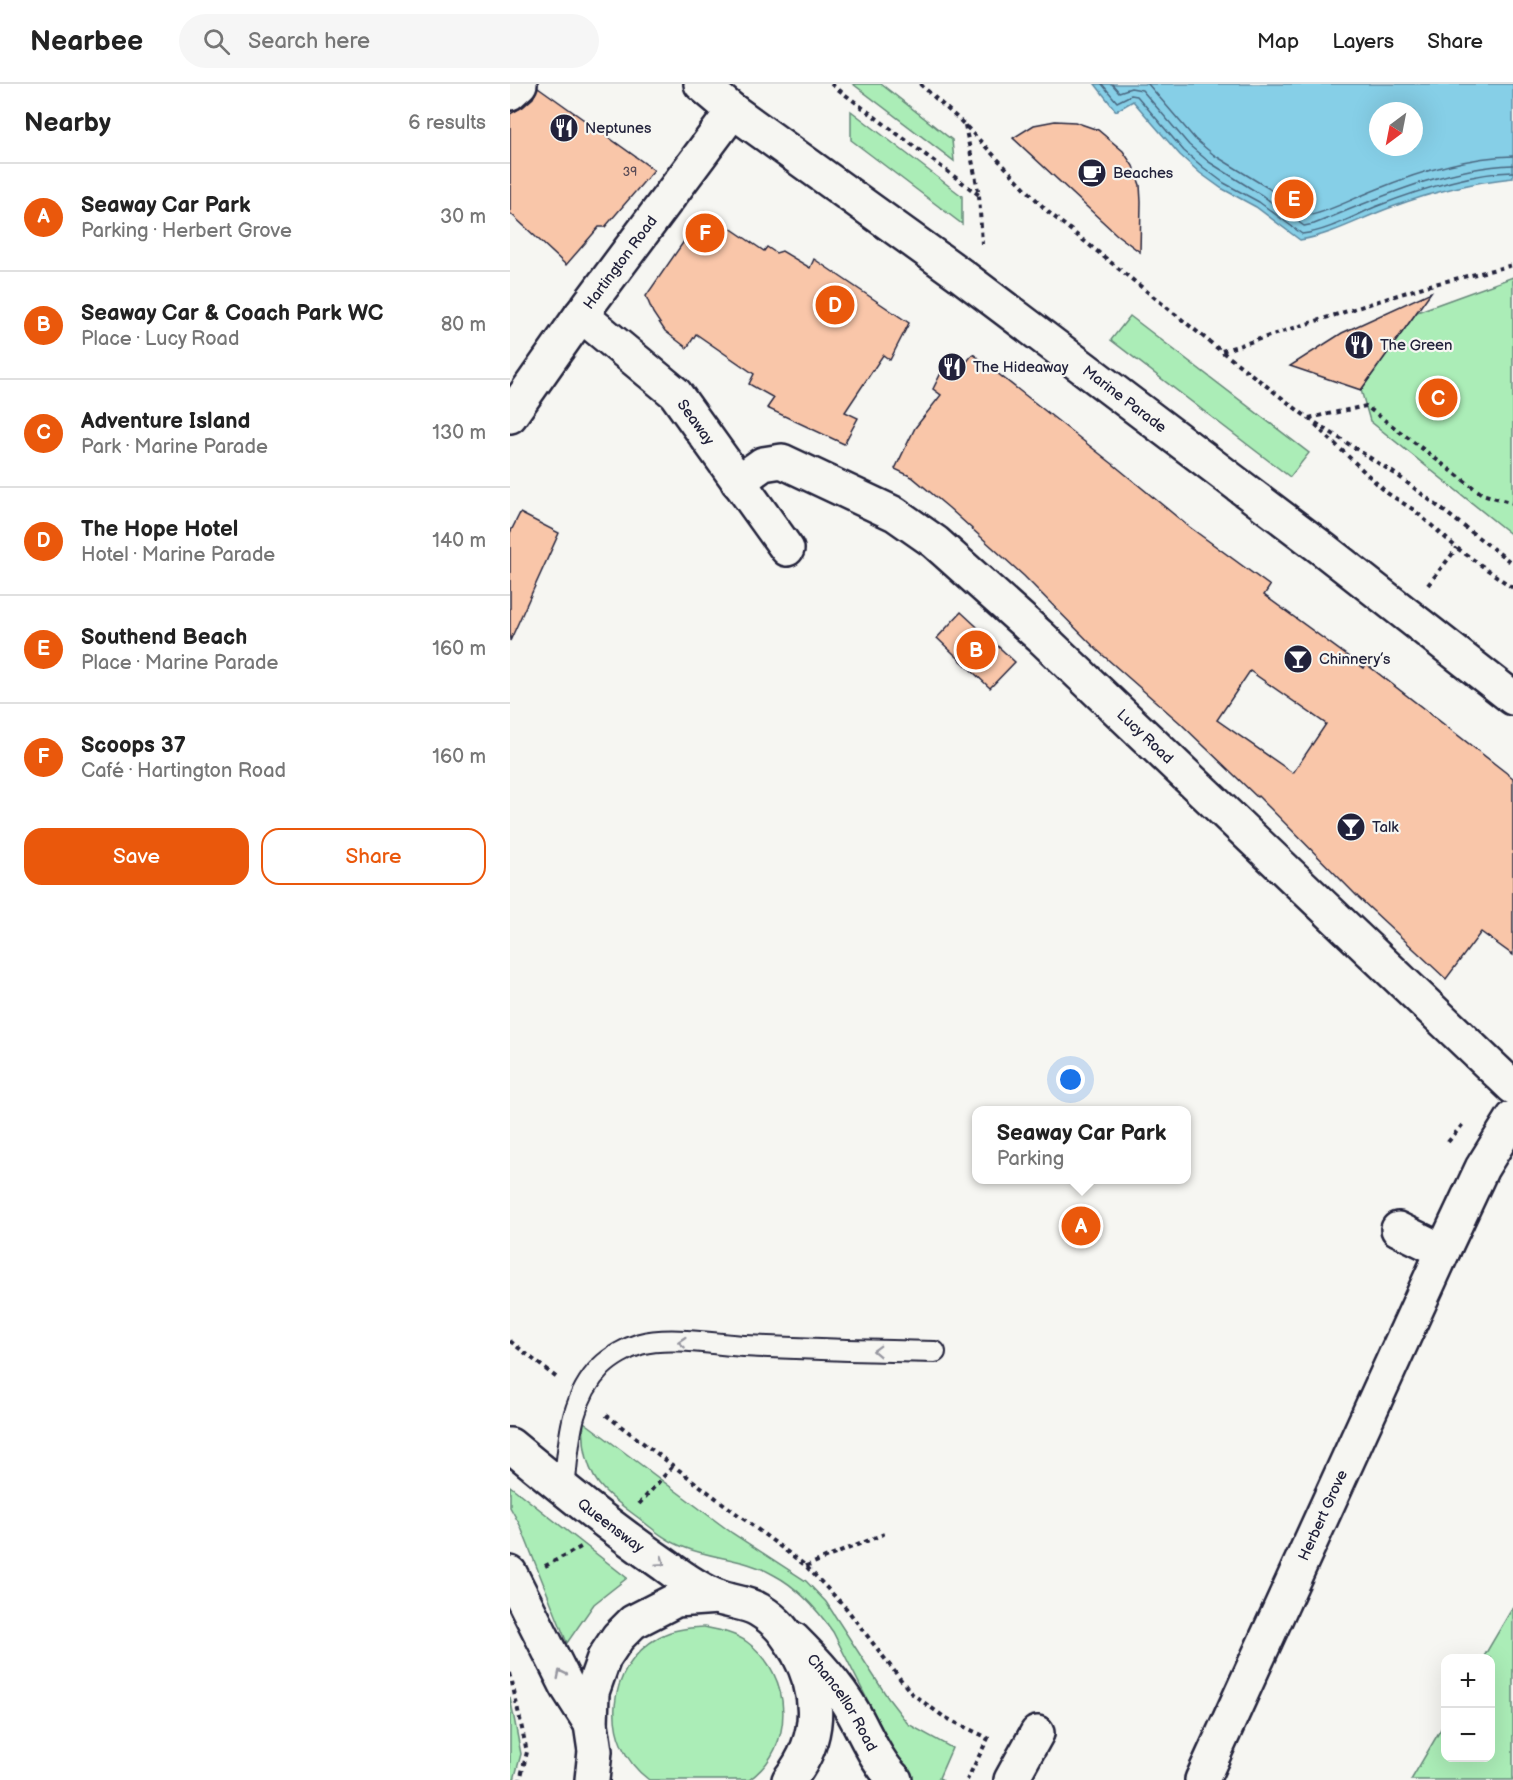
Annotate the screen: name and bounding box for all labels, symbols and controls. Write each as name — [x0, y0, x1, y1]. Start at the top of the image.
search box — [179, 14, 599, 68]
text: Nearbee — [30, 25, 143, 58]
icon: search — [200, 25, 233, 58]
text: Search here — [248, 28, 370, 55]
text: Map — [1257, 29, 1299, 54]
text: Layers — [1332, 29, 1394, 54]
text: Share — [1427, 29, 1483, 54]
north arrow — [1369, 102, 1423, 156]
text: Nearby — [24, 108, 111, 139]
text: 6 results — [408, 111, 486, 135]
restaurant icon: Neptunes — [548, 112, 580, 144]
place label: Neptunes — [585, 119, 652, 138]
cafe icon: Beaches — [1076, 157, 1108, 189]
place label: Beaches — [1113, 164, 1174, 183]
house number: 39 — [623, 165, 637, 180]
pin: E — [1274, 176, 1314, 222]
text: Seaway Car Park — [81, 192, 251, 219]
text: A — [37, 205, 50, 229]
text: 30 m — [440, 205, 486, 229]
pin: F — [686, 210, 724, 256]
street label: Hartington Road — [580, 212, 662, 313]
text: Parking · Herbert Grove — [81, 219, 292, 243]
pin: D — [816, 282, 854, 328]
text: Seaway Car & Coach Park WC — [81, 300, 383, 327]
text: B — [36, 313, 51, 337]
text: 80 m — [441, 313, 486, 337]
text: Place · Lucy Road — [81, 327, 239, 351]
restaurant icon: The Green — [1343, 329, 1375, 361]
place label: The Green — [1380, 336, 1452, 355]
restaurant icon: The Hideaway — [936, 351, 968, 383]
place label: The Hideaway — [973, 358, 1069, 377]
street label: Marine Parade — [1079, 362, 1170, 437]
pin: C — [1418, 376, 1458, 420]
street label: Seaway — [673, 396, 718, 449]
text: Adventure Island — [81, 408, 250, 435]
text: C — [36, 421, 51, 445]
text: 130 m — [432, 421, 486, 445]
text: Park · Marine Parade — [81, 435, 268, 459]
text: The Hope Hotel — [81, 516, 238, 543]
text: D — [37, 529, 50, 553]
text: 140 m — [432, 529, 486, 553]
text: Hotel · Marine Parade — [81, 543, 275, 567]
text: Southend Beach — [81, 624, 247, 651]
pin: B — [956, 628, 996, 672]
text: E — [37, 637, 50, 661]
text: 160 m — [432, 637, 486, 661]
bar icon: Chinnery’s — [1282, 643, 1314, 675]
place label: Chinnery’s — [1319, 650, 1391, 669]
text: Place · Marine Parade — [81, 651, 278, 675]
street label: Lucy Road — [1113, 705, 1177, 768]
text: Scoops 37 — [81, 732, 186, 759]
text: F — [37, 745, 50, 769]
text: 160 m — [432, 745, 486, 769]
text: Café · Hartington Road — [81, 759, 286, 783]
bar icon: Talk — [1335, 811, 1367, 843]
place label: Talk — [1372, 818, 1399, 837]
button: Save — [24, 828, 249, 885]
button: Share — [261, 828, 486, 885]
your location — [1056, 1065, 1085, 1094]
popup — [972, 1106, 1191, 1184]
text: Seaway Car Park — [997, 1120, 1166, 1147]
text: Parking — [997, 1147, 1064, 1171]
pin: A — [1062, 1204, 1100, 1248]
one-way arrow — [677, 1335, 686, 1348]
one-way arrow — [872, 1344, 881, 1357]
street label: Herbert Grove — [1294, 1467, 1352, 1564]
street label: Queensway — [573, 1494, 648, 1557]
one-way arrow — [654, 1555, 665, 1566]
street label: Chancellor Road — [803, 1650, 881, 1755]
map controls — [1441, 1654, 1495, 1762]
button: + — [1441, 1654, 1495, 1708]
one-way arrow — [557, 1670, 568, 1681]
button: − — [1441, 1708, 1495, 1762]

